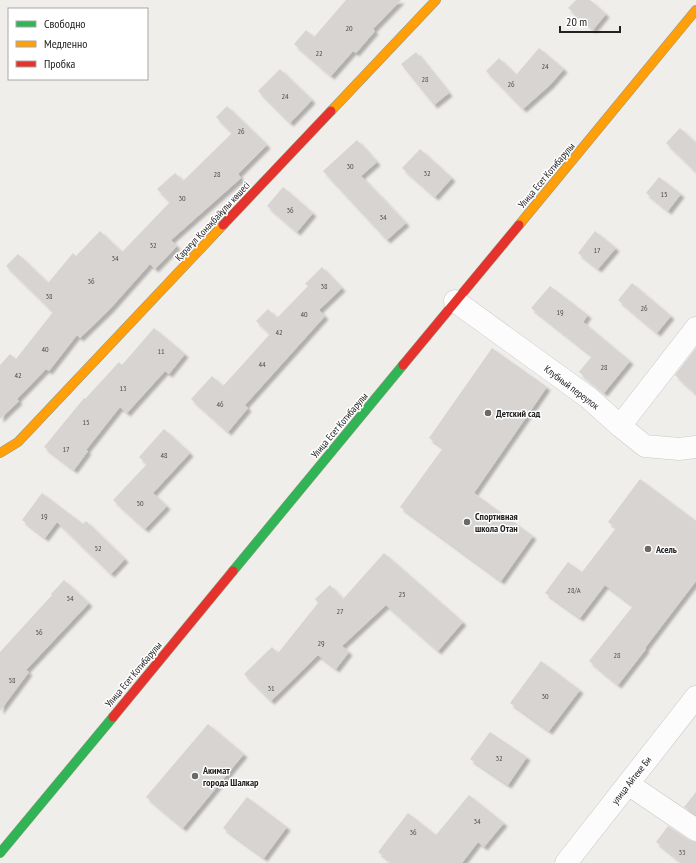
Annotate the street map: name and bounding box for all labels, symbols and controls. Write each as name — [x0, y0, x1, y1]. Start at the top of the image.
legend — [8, 8, 148, 80]
scale bar — [560, 8, 620, 34]
text: 20 m — [566, 14, 587, 29]
text: Свободно — [44, 16, 86, 31]
house number: 20 — [345, 23, 353, 33]
text: Медленно — [44, 36, 87, 51]
house number: 22 — [315, 48, 323, 58]
text: Пробка — [44, 56, 76, 71]
house number: 24 — [541, 61, 549, 71]
house number: 28 — [421, 74, 429, 84]
house number: 26 — [507, 79, 515, 89]
house number: 24 — [281, 91, 289, 101]
house number: 26 — [237, 126, 245, 136]
street label: Улица Есет Котибарулы — [515, 140, 578, 211]
house number: 30 — [346, 161, 354, 171]
house number: 32 — [423, 168, 431, 178]
house number: 28 — [213, 169, 221, 179]
street label: Қарағұл Қонақбайұлы көшесі — [172, 179, 253, 264]
house number: 15 — [660, 189, 668, 199]
house number: 30 — [178, 193, 186, 203]
house number: 36 — [286, 205, 294, 215]
house number: 34 — [379, 212, 387, 222]
house number: 32 — [149, 240, 157, 250]
house number: 17 — [593, 245, 601, 255]
house number: 34 — [111, 253, 119, 263]
house number: 36 — [87, 276, 95, 286]
house number: 38 — [320, 281, 328, 291]
house number: 38 — [45, 291, 53, 301]
house number: 26 — [640, 303, 648, 313]
house number: 19 — [556, 307, 564, 317]
house number: 40 — [300, 309, 308, 319]
house number: 42 — [275, 327, 283, 337]
house number: 40 — [41, 344, 49, 354]
house number: 11 — [157, 346, 165, 356]
house number: 44 — [258, 359, 266, 369]
street label: Клубный переулок — [541, 362, 602, 412]
house number: 28 — [600, 362, 608, 372]
house number: 42 — [14, 370, 22, 380]
house number: 13 — [119, 383, 127, 393]
street label: Улица Есет Котибарулы — [308, 390, 371, 461]
house number: 46 — [216, 399, 224, 409]
place label: Детский сад — [496, 407, 541, 420]
marker: Детский сад — [483, 408, 493, 418]
house number: 15 — [82, 417, 90, 427]
house number: 17 — [62, 444, 70, 454]
house number: 48 — [160, 450, 168, 460]
house number: 50 — [136, 498, 144, 508]
place label: Спортивная школа Отан — [475, 510, 518, 535]
house number: 19 — [40, 511, 48, 521]
marker: Спортивная школа Отан — [462, 517, 472, 527]
house number: 52 — [94, 543, 102, 553]
place label: Асель — [655, 543, 677, 556]
marker: Асель — [643, 544, 653, 554]
house number: 28/А — [567, 585, 581, 595]
house number: 25 — [398, 589, 406, 599]
house number: 54 — [66, 593, 74, 603]
house number: 27 — [336, 606, 344, 616]
house number: 56 — [35, 627, 43, 637]
house number: 29 — [317, 638, 325, 648]
street label: Улица Есет Котибарулы — [102, 639, 165, 710]
house number: 28 — [613, 650, 621, 660]
house number: 58 — [8, 675, 16, 685]
house number: 31 — [267, 683, 275, 693]
house number: 30 — [541, 691, 549, 701]
house number: 32 — [495, 753, 503, 763]
street label: улица Айтеке Би — [609, 754, 654, 807]
place label: Акимат города Шалкар — [202, 764, 259, 789]
marker: Акимат города Шалкар — [190, 771, 200, 781]
house number: 34 — [473, 816, 481, 826]
house number: 36 — [409, 827, 417, 837]
house number: 33 — [678, 847, 686, 857]

